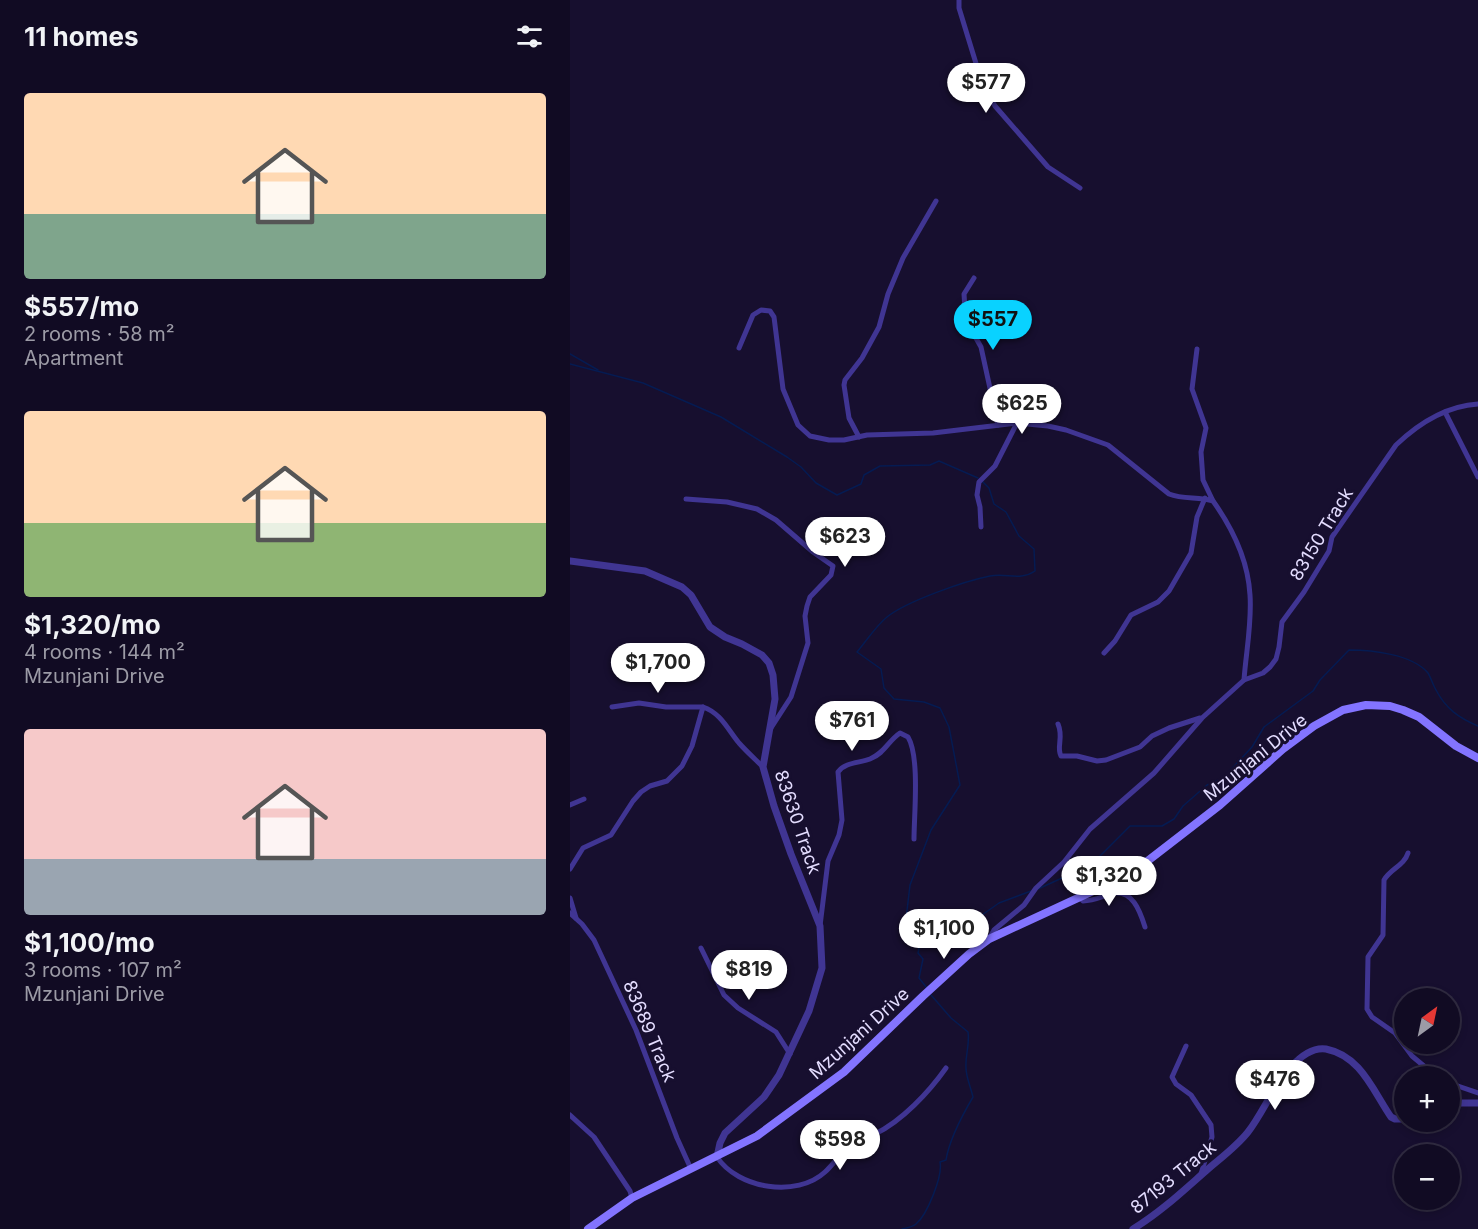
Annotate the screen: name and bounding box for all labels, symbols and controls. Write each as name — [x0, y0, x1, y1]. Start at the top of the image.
icon: filters — [513, 20, 546, 53]
text: 11 homes — [24, 21, 139, 52]
pin: $577 — [950, 63, 1022, 114]
text: $577 — [961, 70, 1011, 94]
icon: home — [231, 132, 339, 240]
text: $557/mo — [24, 291, 139, 322]
pin: $557 — [957, 300, 1029, 351]
text: $557 — [968, 307, 1018, 331]
text: 2 rooms · 58 m² — [24, 322, 175, 346]
text: Apartment — [24, 346, 123, 370]
pin: $625 — [986, 384, 1058, 435]
text: $625 — [996, 391, 1048, 415]
icon: home — [231, 450, 339, 558]
street label: 83150 Track — [1285, 484, 1357, 584]
pin: $623 — [809, 517, 881, 568]
text: $623 — [819, 524, 871, 548]
text: $1,320/mo — [24, 609, 161, 640]
text: 4 rooms · 144 m² — [24, 640, 185, 664]
pin: $1,700 — [609, 643, 707, 694]
text: $1,700 — [625, 650, 691, 674]
text: Mzunjani Drive — [24, 664, 165, 688]
pin: $761 — [816, 701, 888, 752]
text: $761 — [829, 708, 875, 732]
street label: Mzunjani Drive — [1199, 709, 1311, 805]
street label: 83630 Track — [770, 767, 826, 877]
icon: home — [231, 768, 339, 876]
pin: $1,320 — [1060, 856, 1158, 907]
text: $1,320 — [1076, 863, 1142, 887]
pin: $1,100 — [895, 909, 993, 960]
text: $1,100 — [913, 916, 975, 940]
text: $1,100/mo — [24, 927, 155, 958]
pin: $819 — [713, 950, 785, 1001]
text: $819 — [725, 957, 773, 981]
text: 3 rooms · 107 m² — [24, 958, 182, 982]
street label: 83689 Track — [619, 977, 681, 1085]
text: Mzunjani Drive — [24, 982, 165, 1006]
street label: Mzunjani Drive — [805, 983, 913, 1083]
north arrow — [1394, 988, 1460, 1054]
map controls — [1394, 988, 1460, 1210]
pin: $476 — [1239, 1060, 1311, 1111]
button: + — [1394, 1066, 1460, 1132]
text: $476 — [1250, 1067, 1300, 1091]
pin: $598 — [804, 1120, 876, 1171]
text: $598 — [814, 1127, 866, 1151]
street label: 87193 Track — [1126, 1136, 1220, 1218]
button: − — [1394, 1144, 1460, 1210]

